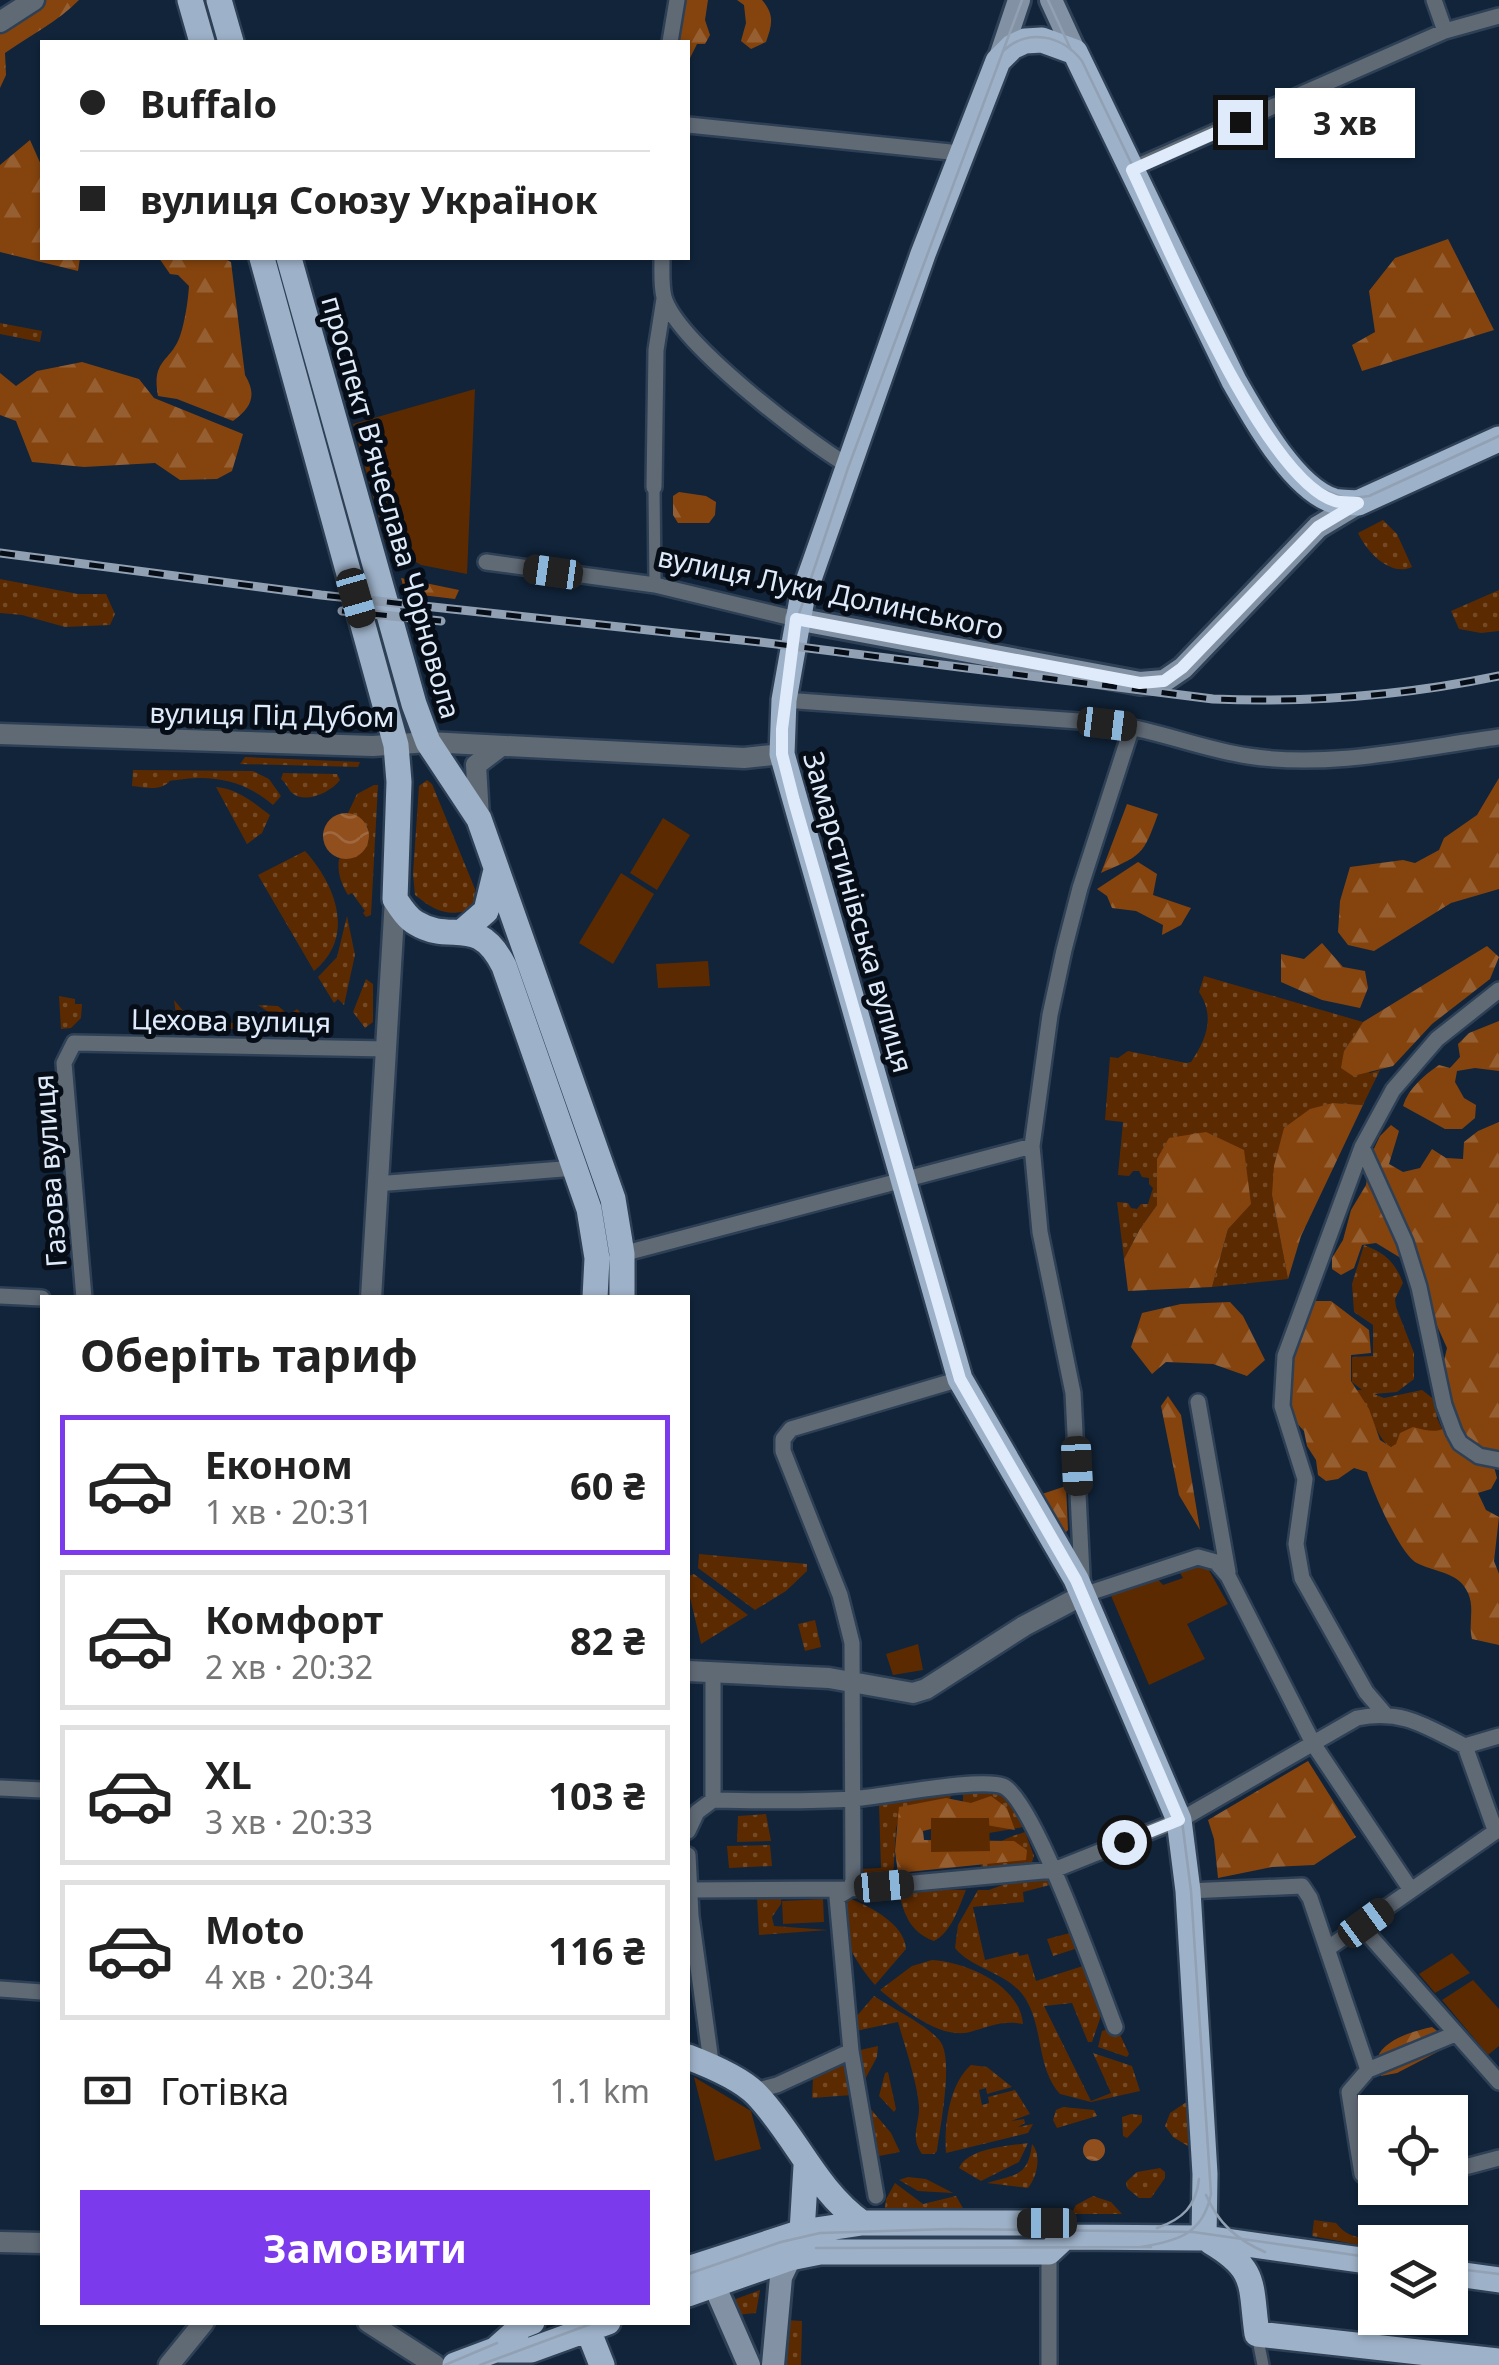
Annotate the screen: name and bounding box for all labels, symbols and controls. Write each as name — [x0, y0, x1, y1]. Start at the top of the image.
text: Buffalo — [140, 77, 277, 129]
callout: 3 хв — [1275, 87, 1415, 157]
route end — [1218, 100, 1263, 145]
text: 3 хв — [1313, 101, 1377, 144]
text: вулиця Союзу Українок — [140, 173, 598, 225]
street label: проспект Вʼячеслава Чорновола — [313, 291, 471, 723]
street label: вулиця Луки Долинського — [655, 537, 1007, 647]
car — [521, 553, 585, 591]
car — [333, 565, 379, 631]
street label: вулиця Під Дубом — [149, 693, 395, 735]
car — [1075, 705, 1139, 743]
street label: Замарстинівська вулиця — [795, 747, 923, 1077]
street label: Цехова вулиця — [131, 999, 331, 1041]
street label: Газова вулиця — [23, 1073, 75, 1269]
text: Оберіть тариф — [80, 1324, 418, 1385]
car — [1060, 1435, 1094, 1497]
text: Економ — [205, 1438, 353, 1490]
icon: car — [85, 1440, 175, 1530]
text: 60 ₴ — [570, 1459, 645, 1511]
text: 1 хв · 20:31 — [205, 1490, 373, 1533]
text: Комфорт — [205, 1593, 383, 1645]
icon: car — [85, 1595, 175, 1685]
text: 82 ₴ — [570, 1614, 645, 1666]
text: 2 хв · 20:32 — [205, 1645, 373, 1688]
text: XL — [205, 1748, 252, 1800]
icon: car — [85, 1750, 175, 1840]
text: 103 ₴ — [548, 1769, 645, 1821]
text: 3 хв · 20:33 — [205, 1800, 373, 1843]
route start — [1102, 1820, 1147, 1865]
car — [853, 1868, 915, 1904]
car — [1333, 1893, 1399, 1953]
text: Moto — [205, 1903, 305, 1955]
icon: car — [85, 1905, 175, 1995]
text: 116 ₴ — [548, 1924, 645, 1976]
text: 4 хв · 20:34 — [205, 1955, 373, 1998]
icon: cash — [80, 2063, 135, 2118]
text: Готівка — [160, 2064, 289, 2116]
text: 1.1 km — [549, 2069, 650, 2112]
map controls — [1358, 2095, 1468, 2335]
button: locate — [1358, 2095, 1468, 2205]
button: Замовити — [80, 2190, 650, 2305]
car — [1017, 2208, 1077, 2238]
button: layers — [1358, 2225, 1468, 2335]

